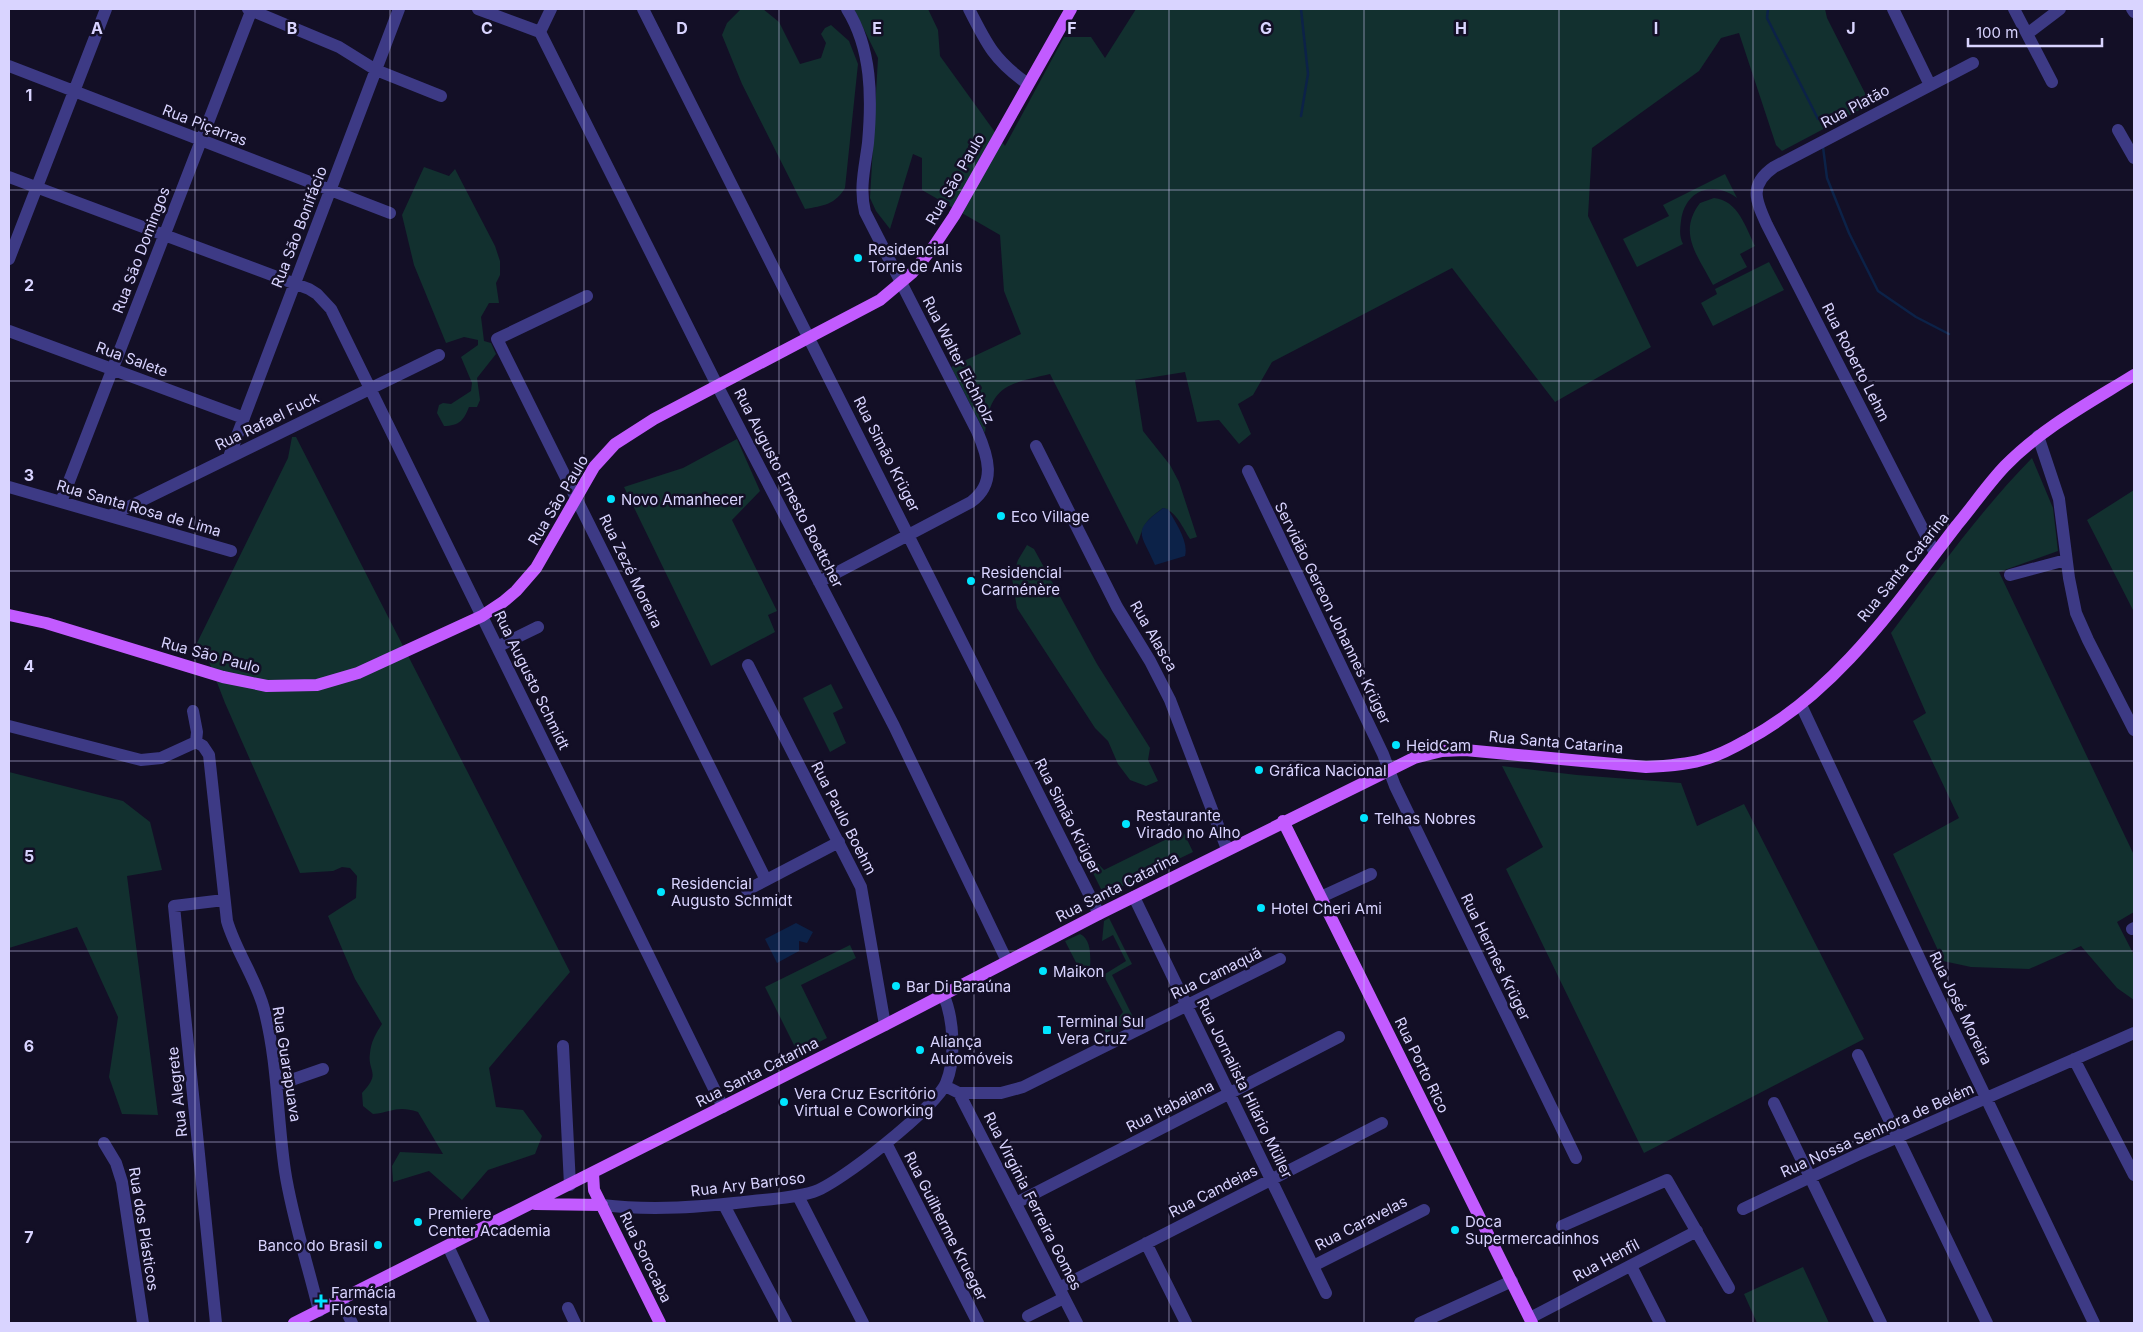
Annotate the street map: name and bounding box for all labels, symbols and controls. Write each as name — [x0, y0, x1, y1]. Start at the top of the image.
scale bar — [1968, 15, 2102, 47]
text: A — [91, 18, 103, 38]
text: B — [287, 18, 297, 38]
text: C — [481, 18, 493, 38]
text: D — [676, 18, 688, 38]
text: E — [872, 18, 882, 38]
text: F — [1067, 18, 1077, 38]
text: G — [1260, 18, 1272, 38]
text: H — [1455, 18, 1467, 38]
text: I — [1654, 18, 1658, 38]
text: J — [1846, 18, 1856, 38]
text: 100 m — [1976, 23, 2018, 42]
street label: Rua Platão — [1817, 80, 1893, 132]
text: 1 — [26, 85, 32, 105]
street label: Rua Piçarras — [160, 100, 250, 150]
street label: Rua São Paulo — [921, 130, 989, 228]
street label: Rua São Bonifácio — [267, 164, 331, 290]
street label: Rua São Domingos — [108, 184, 174, 316]
place label: Residencial Torre de Anis — [868, 240, 963, 276]
marker: Residencial Torre de Anis — [852, 252, 864, 264]
text: 2 — [24, 275, 34, 295]
street label: Rua Walter Eichholz — [919, 293, 999, 427]
street label: Rua Roberto Lehm — [1818, 299, 1894, 425]
street label: Rua Salete — [93, 337, 171, 381]
street label: Rua Augusto Ernesto Boettcher — [730, 385, 848, 591]
street label: Rua Rafael Fuck — [212, 387, 323, 454]
street label: Rua Simão Krüger — [850, 393, 925, 515]
street label: Rua São Paulo — [524, 451, 592, 549]
text: 3 — [24, 465, 34, 485]
street label: Rua Santa Rosa de Lima — [54, 475, 224, 541]
place label: Novo Amanhecer — [621, 490, 744, 509]
marker: Novo Amanhecer — [605, 493, 617, 505]
street label: Servidão Gereon Johannes Krüger — [1271, 499, 1395, 728]
place label: Eco Village — [1011, 507, 1089, 526]
street label: Rua Santa Catarina — [1853, 508, 1953, 626]
marker: Eco Village — [995, 510, 1007, 522]
street label: Rua Zezé Moreira — [595, 511, 667, 631]
place label: Residencial Carménère — [981, 563, 1062, 599]
marker: Residencial Carménère — [965, 575, 977, 587]
street label: Rua Alasca — [1126, 597, 1182, 675]
street label: Rua Augusto Schmidt — [490, 607, 574, 753]
street label: Rua São Paulo — [159, 633, 263, 677]
text: 4 — [24, 656, 35, 676]
street label: Rua Santa Catarina — [1488, 727, 1624, 757]
place label: HeidCam — [1406, 736, 1471, 755]
marker: HeidCam — [1390, 739, 1402, 751]
street label: Rua Simão Krüger — [1031, 755, 1106, 877]
street label: Rua Paulo Boehm — [807, 758, 881, 878]
place label: Gráfica Nacional — [1269, 761, 1387, 780]
marker: Gráfica Nacional — [1253, 764, 1265, 776]
place label: Restaurante Virado no Alho — [1136, 806, 1240, 842]
place label: Telhas Nobres — [1374, 809, 1476, 828]
marker: Telhas Nobres — [1358, 812, 1370, 824]
marker: Restaurante Virado no Alho — [1120, 818, 1132, 830]
text: 5 — [24, 846, 34, 866]
street label: Rua Santa Catarina — [1052, 848, 1182, 926]
place label: Residencial Augusto Schmidt — [671, 874, 792, 910]
marker: Residencial Augusto Schmidt — [655, 886, 667, 898]
street label: Rua Hermes Krüger — [1457, 890, 1535, 1024]
place label: Hotel Cheri Ami — [1271, 899, 1382, 918]
marker: Hotel Cheri Ami — [1255, 902, 1267, 914]
street label: Rua Camaquã — [1168, 943, 1264, 1003]
street label: Rua José Moreira — [1925, 948, 1997, 1068]
place label: Maikon — [1053, 962, 1104, 981]
marker: Maikon — [1037, 965, 1049, 977]
place label: Bar Di Baraúna — [906, 977, 1011, 996]
marker: Bar Di Baraúna — [890, 980, 902, 992]
street label: Rua Jornalista Hilário Müller — [1193, 995, 1297, 1182]
street label: Rua Guarapuava — [268, 1005, 306, 1123]
place label: Terminal Sul Vera Cruz — [1057, 1012, 1144, 1048]
street label: Rua Porto Rico — [1391, 1014, 1453, 1116]
marker: Terminal Sul Vera Cruz — [1041, 1024, 1053, 1036]
place label: Aliança Automóveis — [930, 1032, 1013, 1068]
street label: Rua Santa Catarina — [692, 1033, 822, 1111]
text: 6 — [24, 1036, 34, 1056]
marker: Aliança Automóveis — [914, 1044, 926, 1056]
street label: Rua Alegrete — [163, 1046, 191, 1138]
street label: Rua Itabaiana — [1123, 1076, 1217, 1136]
street label: Rua Nossa Senhora de Belém — [1777, 1079, 1977, 1181]
place label: Vera Cruz Escritório Virtual e Coworking — [794, 1084, 936, 1120]
marker: Vera Cruz Escritório Virtual e Coworking — [778, 1096, 790, 1108]
street label: Rua Virgínia Ferreira Gomes — [980, 1109, 1086, 1293]
street label: Rua Guilherme Krueger — [900, 1148, 992, 1304]
street label: Rua Candeias — [1165, 1160, 1261, 1222]
street label: Rua dos Plásticos — [125, 1166, 163, 1292]
street label: Rua Ary Barroso — [690, 1168, 806, 1200]
street label: Rua Caravelas — [1312, 1192, 1410, 1254]
place label: Premiere Center Academia — [428, 1204, 551, 1240]
street label: Rua Sorocaba — [616, 1208, 676, 1306]
place label: Doca Supermercadinhos — [1465, 1212, 1599, 1248]
marker: Premiere Center Academia — [412, 1216, 424, 1228]
marker: Doca Supermercadinhos — [1449, 1224, 1461, 1236]
text: 7 — [24, 1227, 34, 1247]
street label: Rua Henfil — [1569, 1235, 1643, 1285]
place label: Banco do Brasil — [258, 1236, 368, 1255]
marker: Banco do Brasil — [372, 1239, 384, 1251]
place label: Farmácia Floresta — [331, 1283, 396, 1319]
marker: Farmácia Floresta — [315, 1295, 327, 1307]

